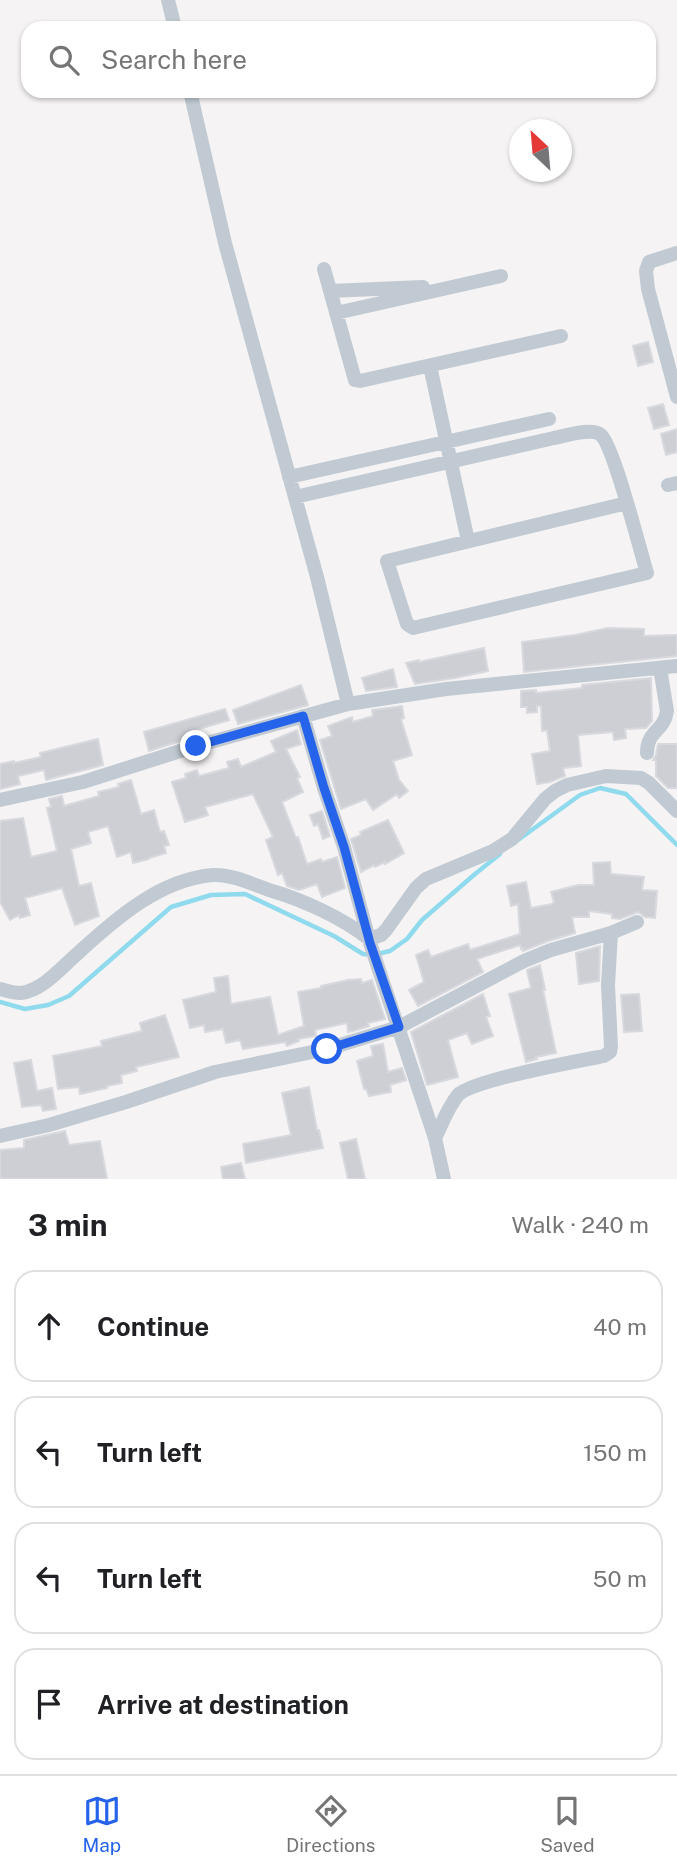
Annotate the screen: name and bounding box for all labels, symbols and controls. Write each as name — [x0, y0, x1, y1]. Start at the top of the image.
search box — [21, 21, 656, 98]
icon: search — [45, 41, 83, 79]
text: Search here — [101, 44, 247, 75]
north arrow — [509, 119, 572, 182]
route end — [180, 730, 211, 761]
route start — [311, 1033, 342, 1064]
text: 3 min — [28, 1207, 107, 1243]
text: Walk · 240 m — [512, 1211, 649, 1238]
icon: ahead — [30, 1307, 68, 1345]
text: Continue — [97, 1311, 209, 1342]
text: 40 m — [593, 1313, 647, 1340]
icon: left — [30, 1433, 68, 1471]
text: Turn left — [97, 1437, 202, 1468]
text: 150 m — [583, 1439, 647, 1466]
icon: left — [30, 1559, 68, 1597]
text: Turn left — [97, 1563, 202, 1594]
text: 50 m — [593, 1565, 647, 1592]
icon: arrive — [30, 1685, 68, 1723]
text: Arrive at destination — [97, 1689, 349, 1720]
tab: Map — [82, 1792, 121, 1856]
tab: Directions — [286, 1792, 375, 1856]
tab: Saved — [540, 1792, 595, 1856]

